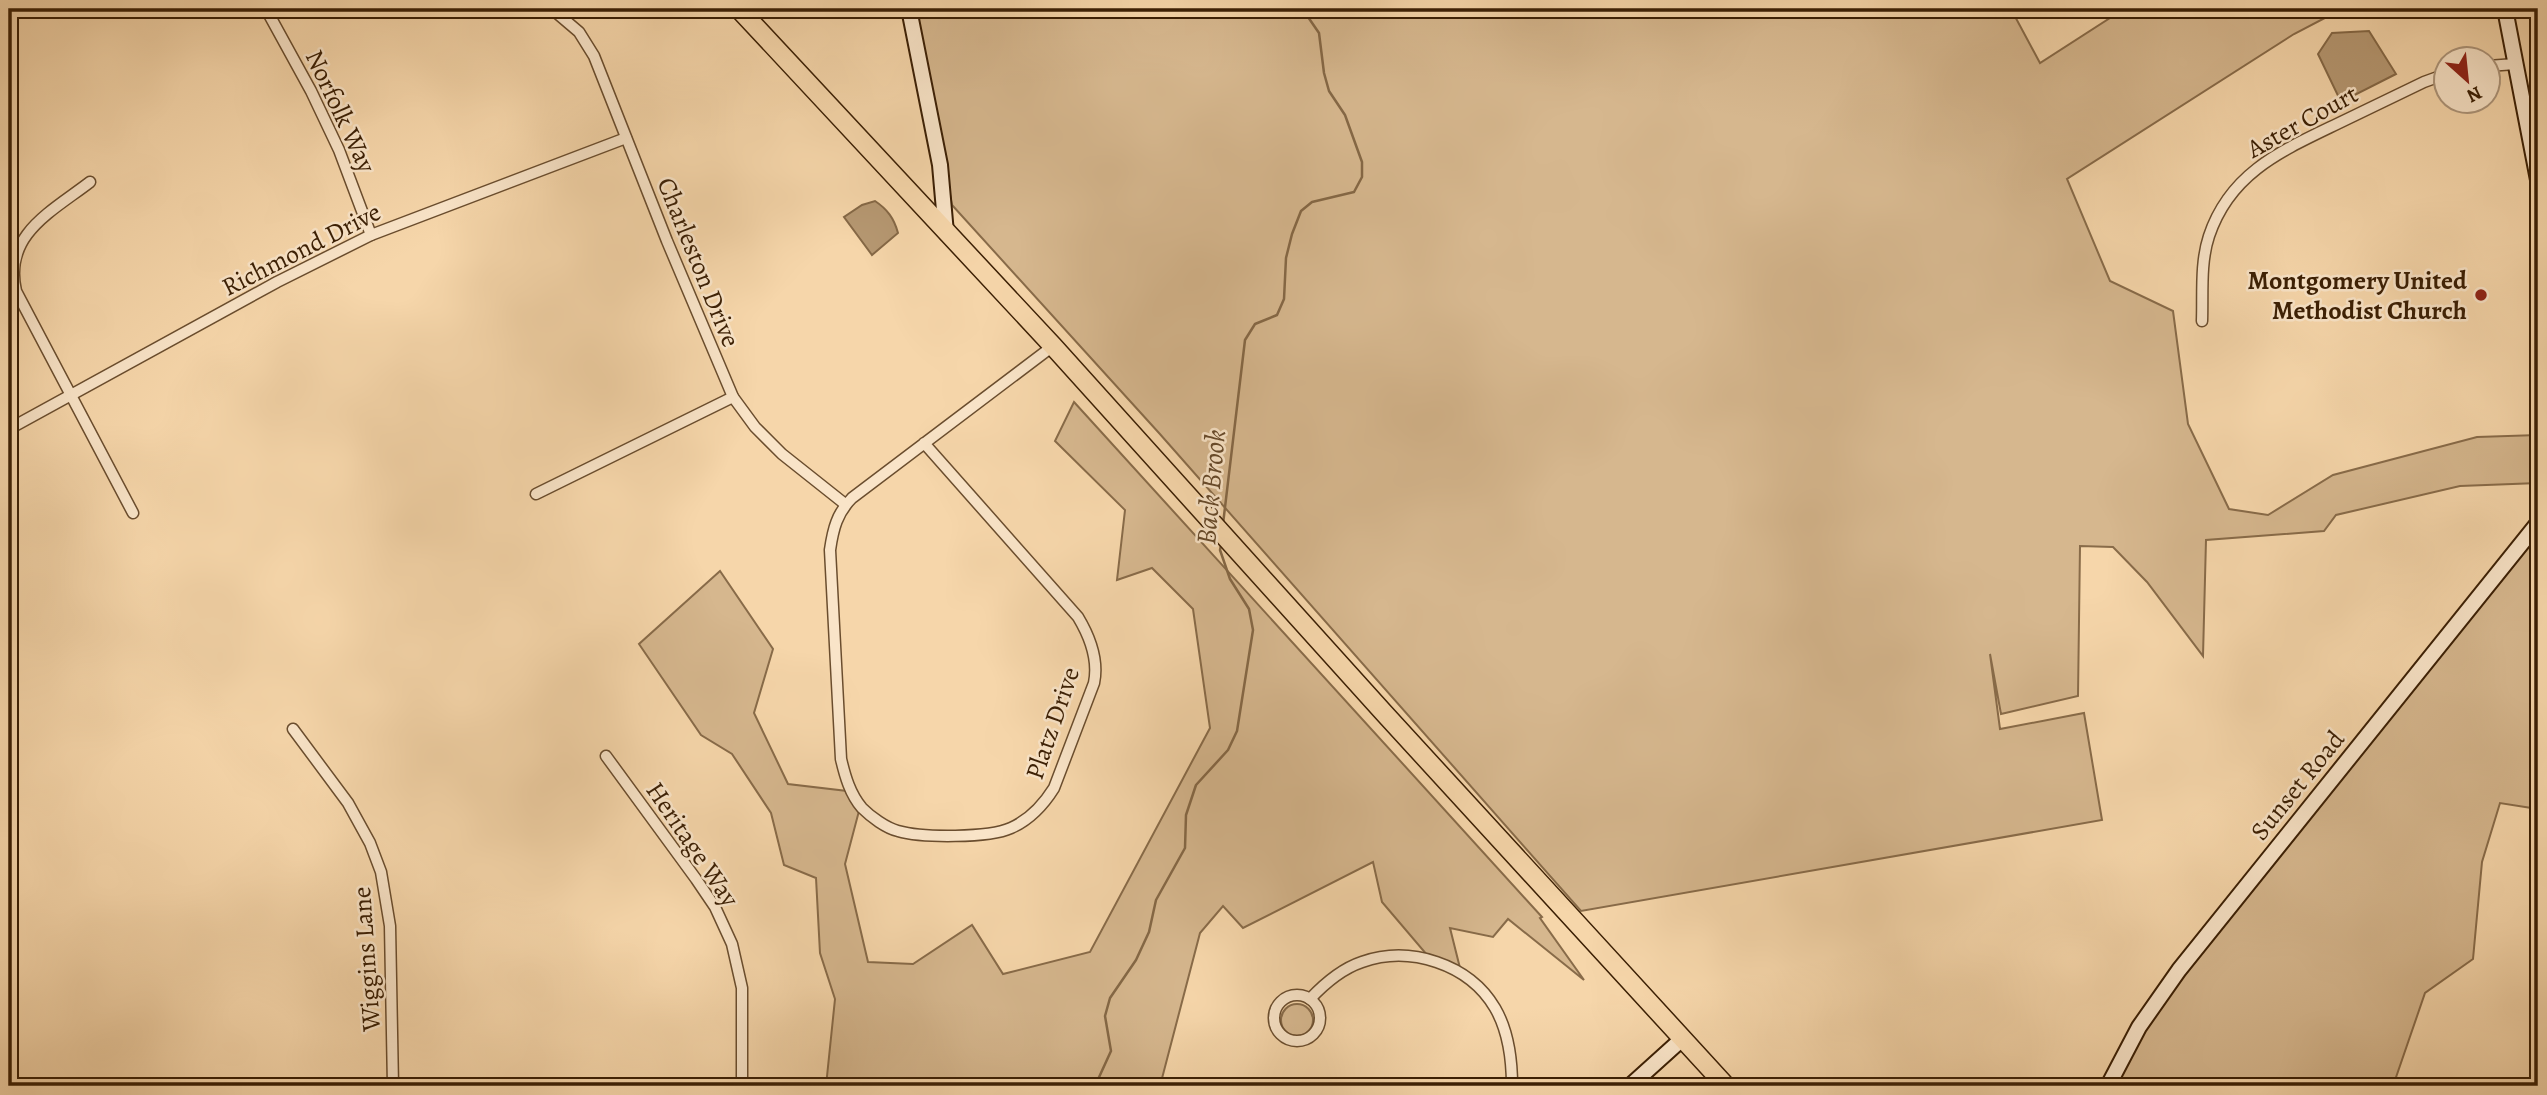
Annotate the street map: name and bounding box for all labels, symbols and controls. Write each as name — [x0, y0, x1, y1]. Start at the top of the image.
street label: Norfolk Way — [297, 44, 384, 179]
north arrow — [2432, 46, 2502, 116]
street label: Aster Court — [2239, 76, 2365, 167]
text: N — [2462, 80, 2486, 109]
street label: Charleston Drive — [649, 172, 748, 352]
street label: Richmond Drive — [216, 194, 387, 305]
place label: Montgomery United Methodist Church — [2247, 263, 2468, 328]
marker: Montgomery United Methodist Church — [2473, 287, 2489, 303]
water label: Back Brook — [1187, 428, 1235, 546]
street label: Platz Drive — [1017, 662, 1088, 784]
street label: Sunset Road — [2242, 723, 2353, 848]
street label: Heritage Way — [638, 775, 748, 914]
street label: Wiggins Lane — [344, 885, 389, 1033]

